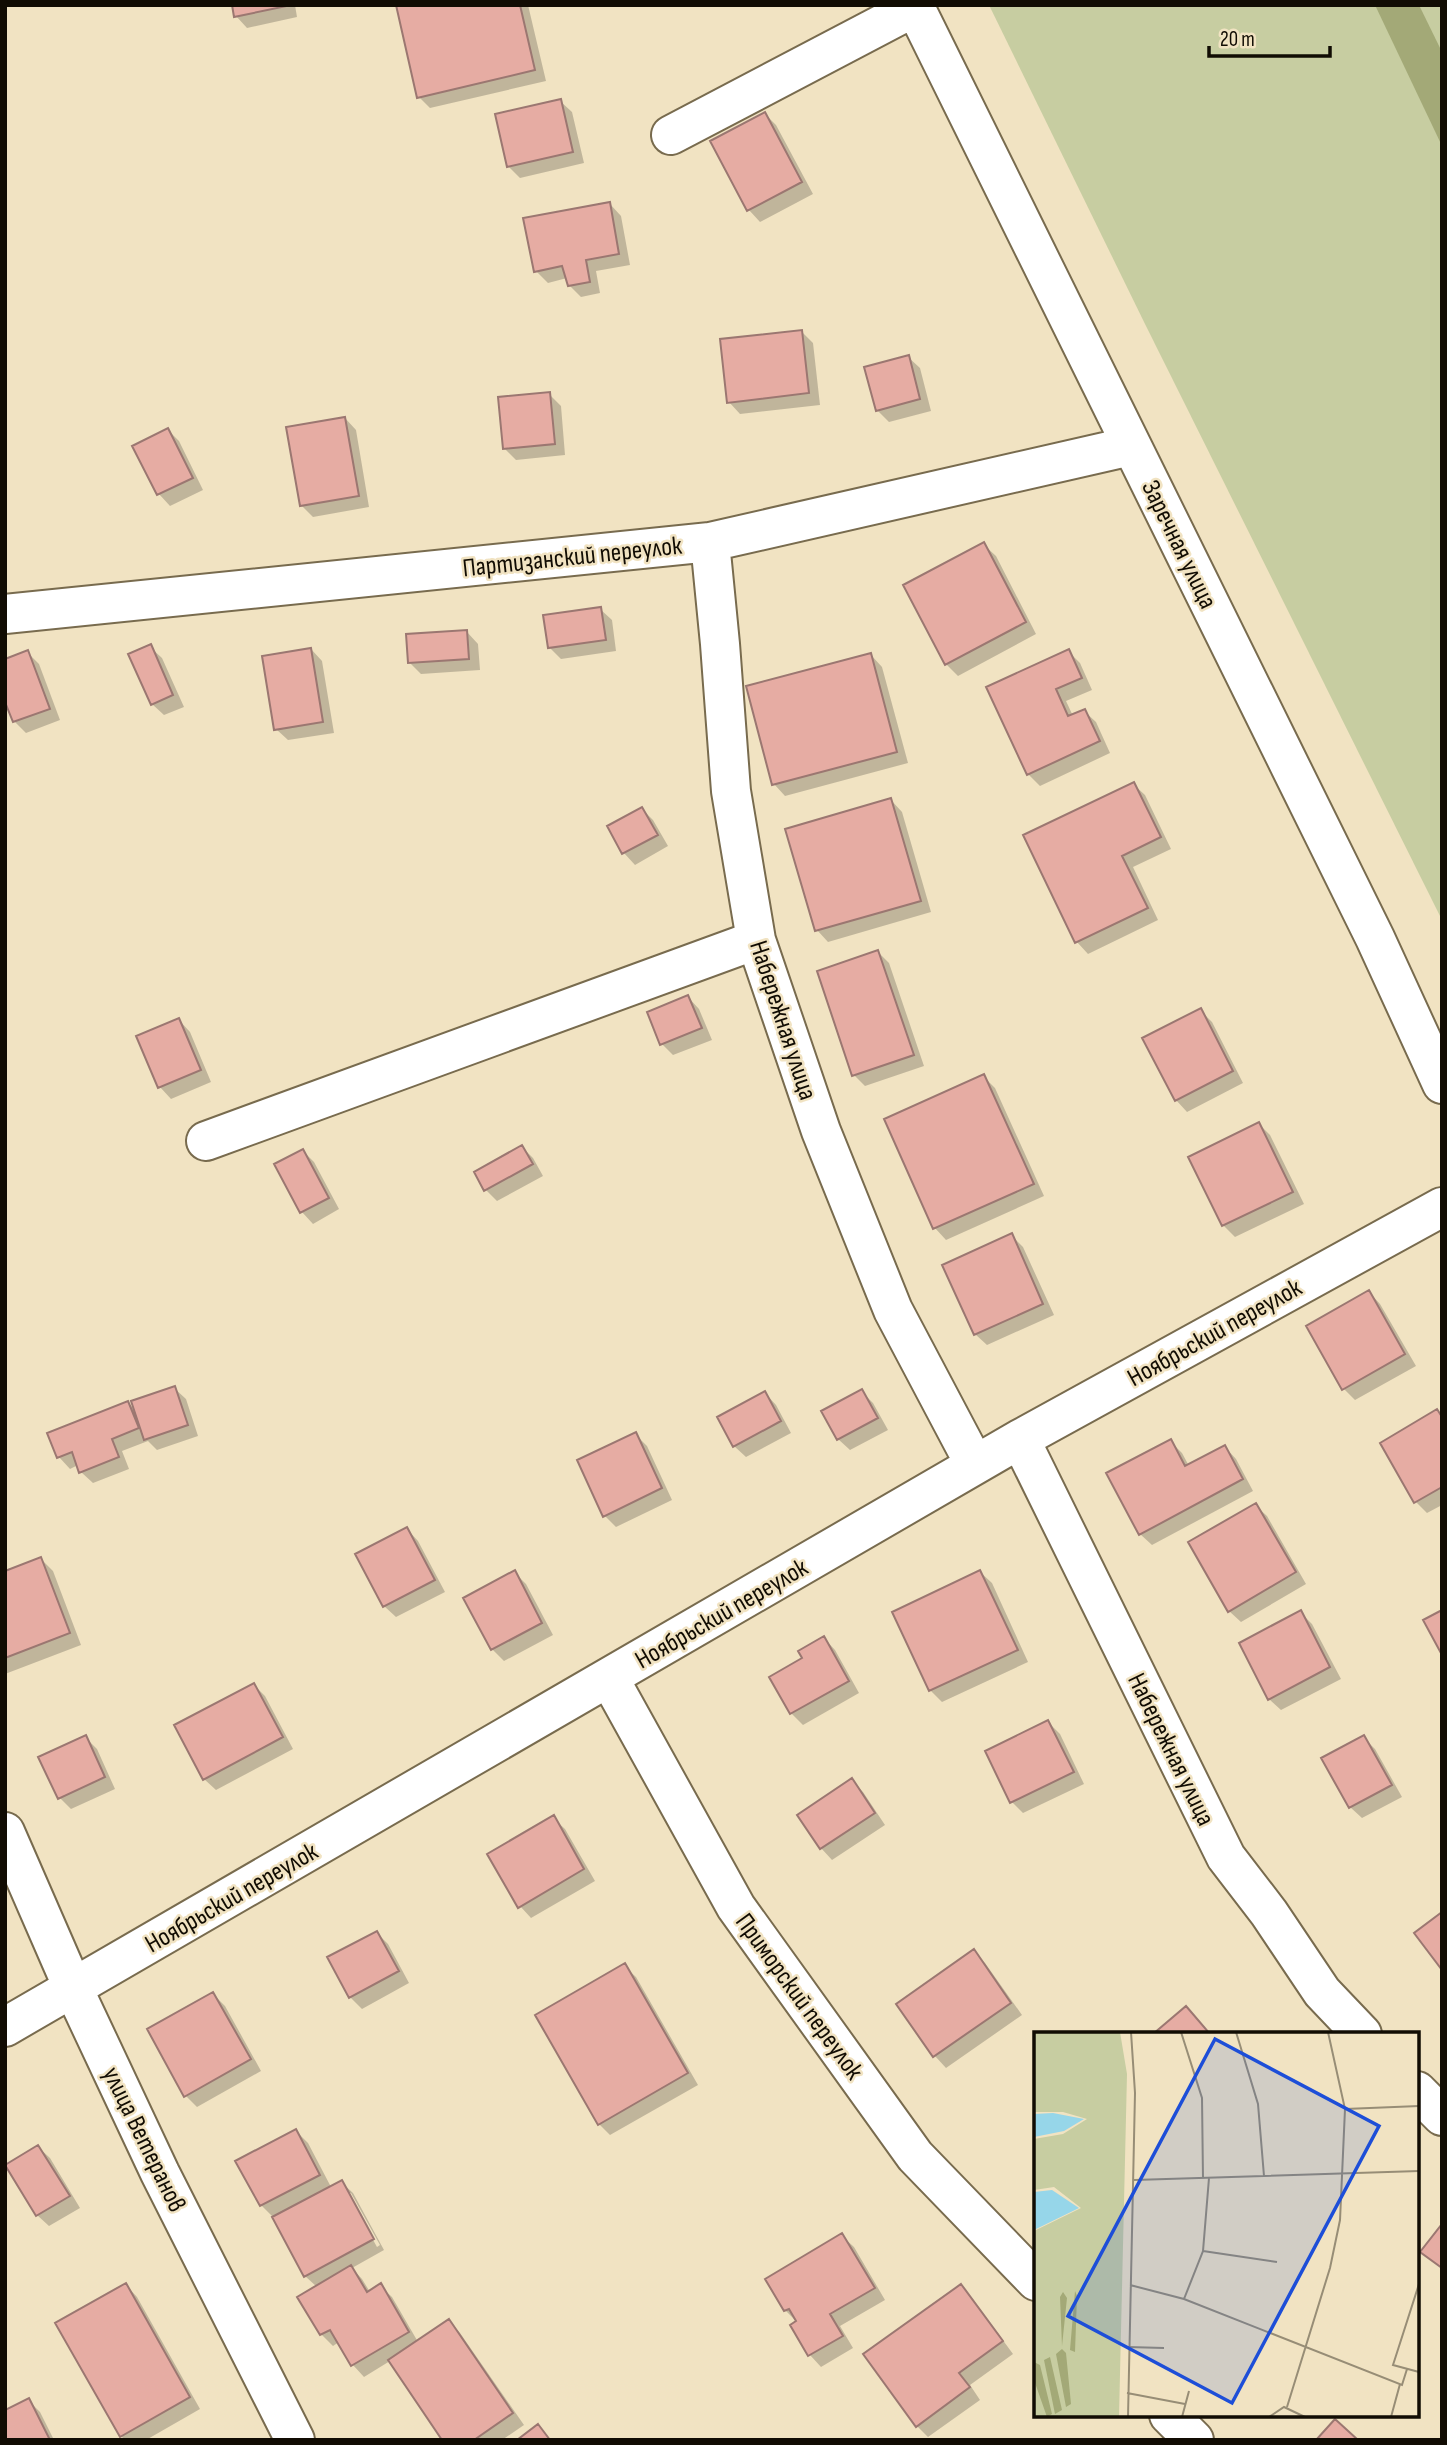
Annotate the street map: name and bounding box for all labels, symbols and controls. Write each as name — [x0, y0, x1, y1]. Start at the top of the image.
scale bar — [1209, 14, 1330, 58]
text: 20 m — [1220, 27, 1255, 52]
street label: Заречная улица — [1134, 475, 1223, 614]
street label: Партизанский переулок — [461, 531, 683, 584]
street label: Набережная улица — [742, 937, 823, 1104]
street label: Ноябрьский переулок — [1122, 1273, 1307, 1394]
street label: Ноябрьский переулок — [630, 1552, 814, 1676]
street label: Набережная улица — [1120, 1668, 1221, 1831]
street label: Ноябрьский переулок — [140, 1836, 324, 1960]
street label: Приморский переулок — [728, 1908, 869, 2086]
inset map — [1034, 2032, 1419, 2417]
street label: улица Ветеранов — [95, 2062, 192, 2217]

